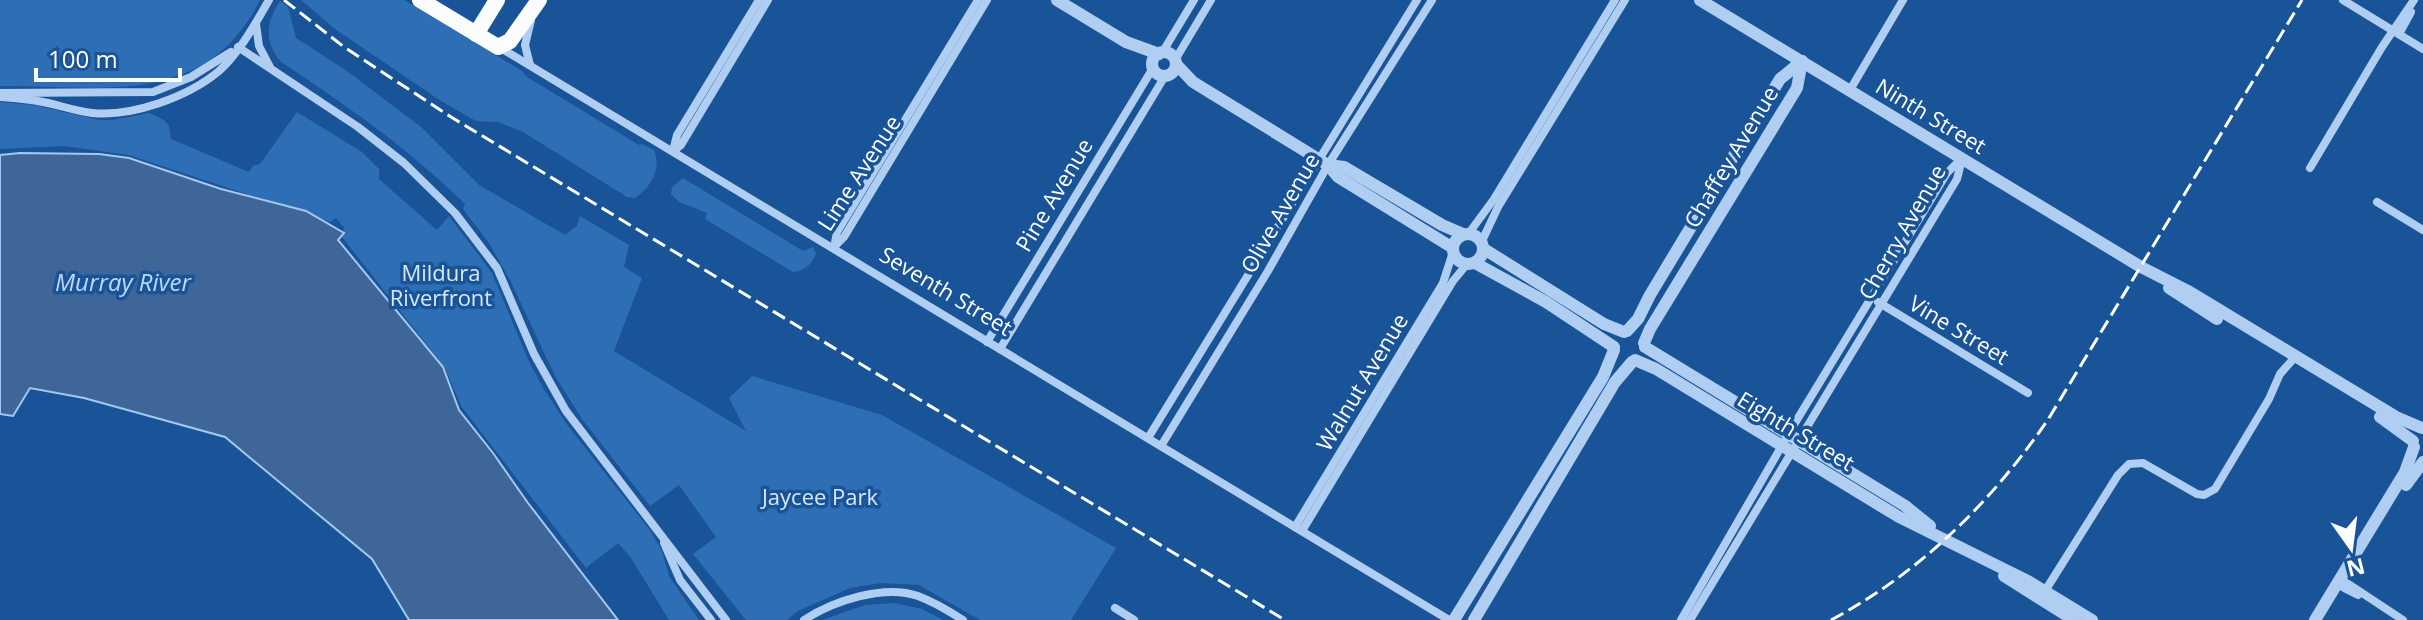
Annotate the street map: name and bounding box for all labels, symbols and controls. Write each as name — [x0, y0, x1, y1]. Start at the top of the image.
scale bar — [36, 32, 180, 82]
text: 100 m — [48, 42, 118, 75]
street label: Ninth Street — [1871, 70, 1993, 160]
street label: Chaffey Avenue — [1676, 80, 1784, 233]
street label: Lime Avenue — [810, 109, 907, 236]
street label: Pine Avenue — [1008, 132, 1099, 257]
street label: Olive Avenue — [1233, 147, 1326, 278]
street label: Cherry Avenue — [1850, 159, 1952, 304]
street label: Seventh Street — [875, 239, 1019, 342]
park label: Mildura Riverfront — [390, 257, 492, 312]
water label: Murray River — [55, 265, 193, 298]
street label: Vine Street — [1904, 288, 2015, 371]
street label: Walnut Avenue — [1308, 307, 1414, 456]
street label: Eighth Street — [1732, 383, 1861, 477]
park label: Jaycee Park — [760, 481, 879, 511]
north arrow — [2311, 508, 2391, 588]
text: N — [2344, 552, 2368, 585]

